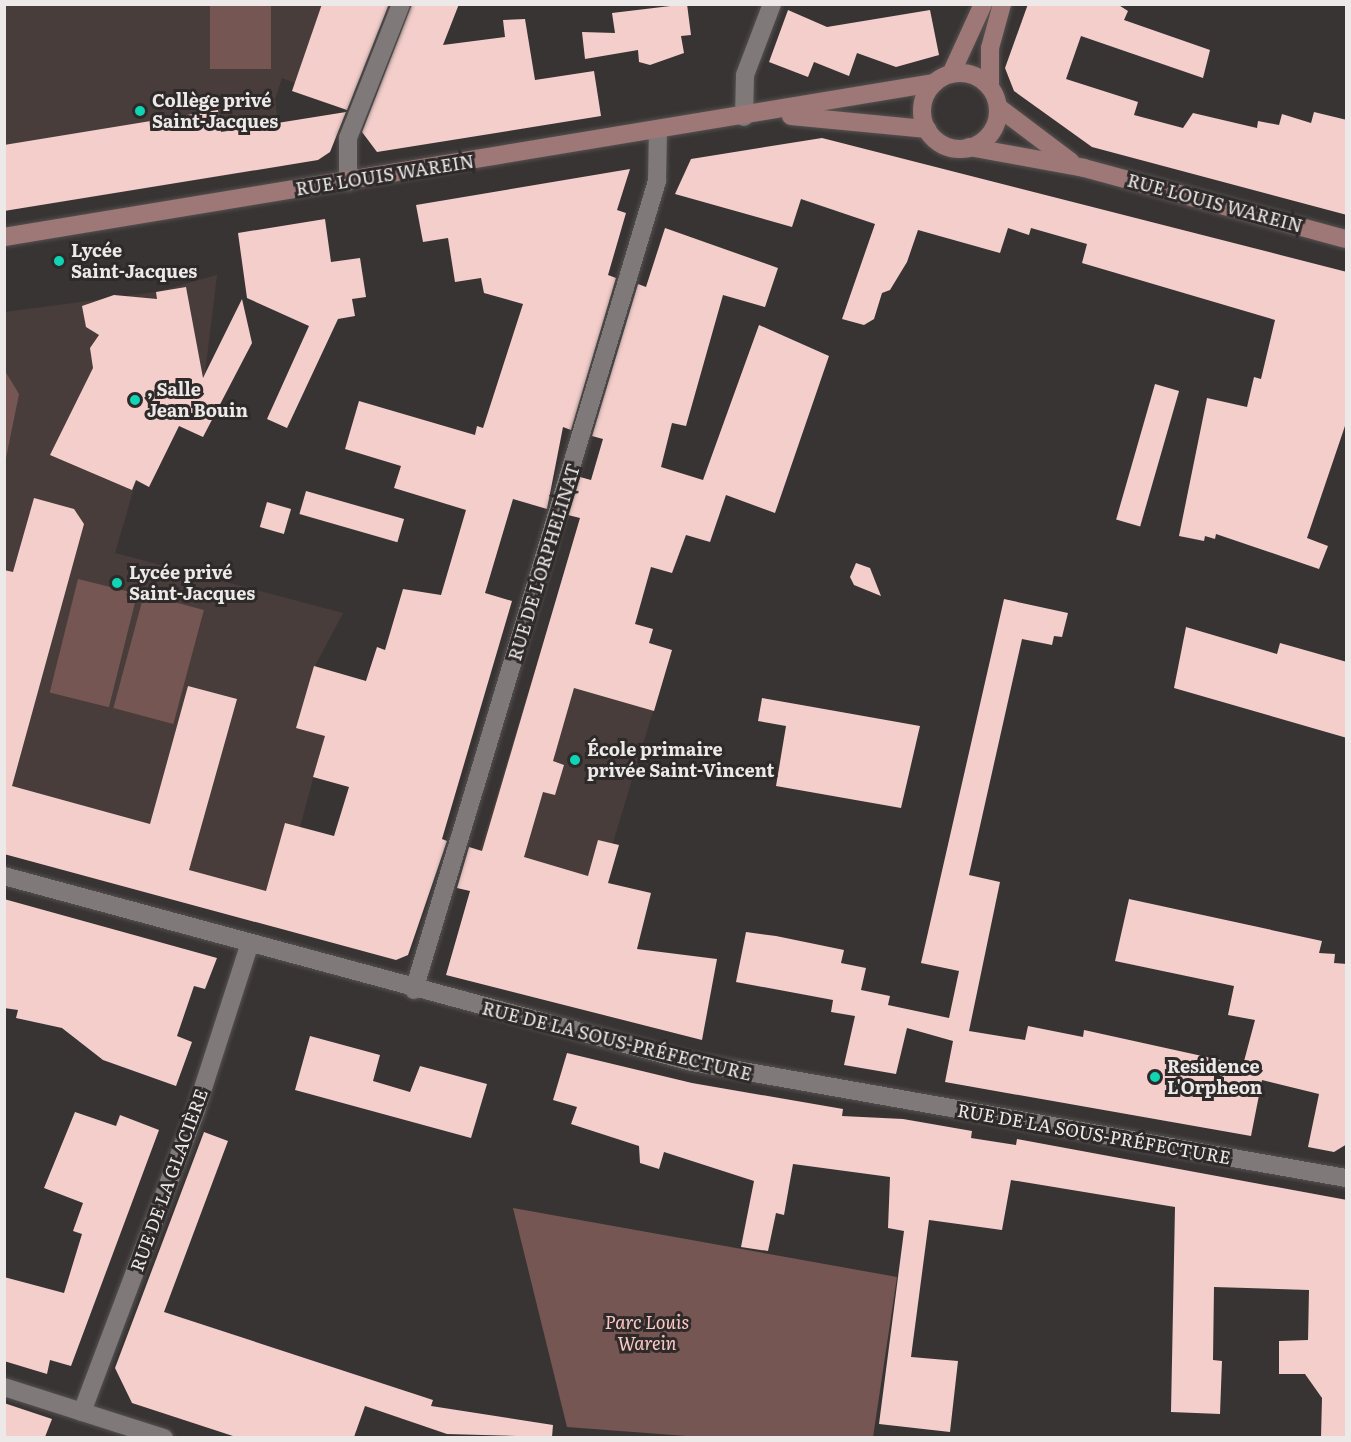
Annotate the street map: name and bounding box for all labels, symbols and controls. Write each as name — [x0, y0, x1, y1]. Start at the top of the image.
place label: Collège privé Saint-Jacques — [152, 90, 278, 132]
marker: Collège privé Saint-Jacques — [133, 104, 147, 118]
street label: RUE LOUIS WAREIN — [294, 150, 476, 200]
street label: RUE LOUIS WAREIN — [1125, 169, 1305, 237]
place label: Lycée Saint-Jacques — [71, 240, 197, 282]
marker: Lycée Saint-Jacques — [52, 254, 66, 268]
place label: , Salle Jean Bouin — [147, 379, 248, 422]
marker: , Salle Jean Bouin — [128, 393, 142, 407]
street label: RUE DE L'ORPHELINAT — [504, 461, 584, 663]
place label: Lycée privé Saint-Jacques — [129, 562, 255, 604]
marker: Lycée privé Saint-Jacques — [110, 576, 124, 590]
place label: École primaire privée Saint-Vincent — [587, 739, 774, 782]
marker: École primaire privée Saint-Vincent — [568, 753, 582, 767]
street label: RUE DE LA SOUS-PRÉFECTURE — [480, 997, 754, 1085]
place label: Residence L'Orpheon — [1167, 1056, 1262, 1098]
marker: Residence L'Orpheon — [1148, 1070, 1162, 1084]
street label: RUE DE LA GLACIÈRE — [126, 1086, 212, 1274]
street label: RUE DE LA SOUS-PRÉFECTURE — [956, 1099, 1232, 1169]
park label: Parc Louis Warein — [605, 1312, 689, 1354]

